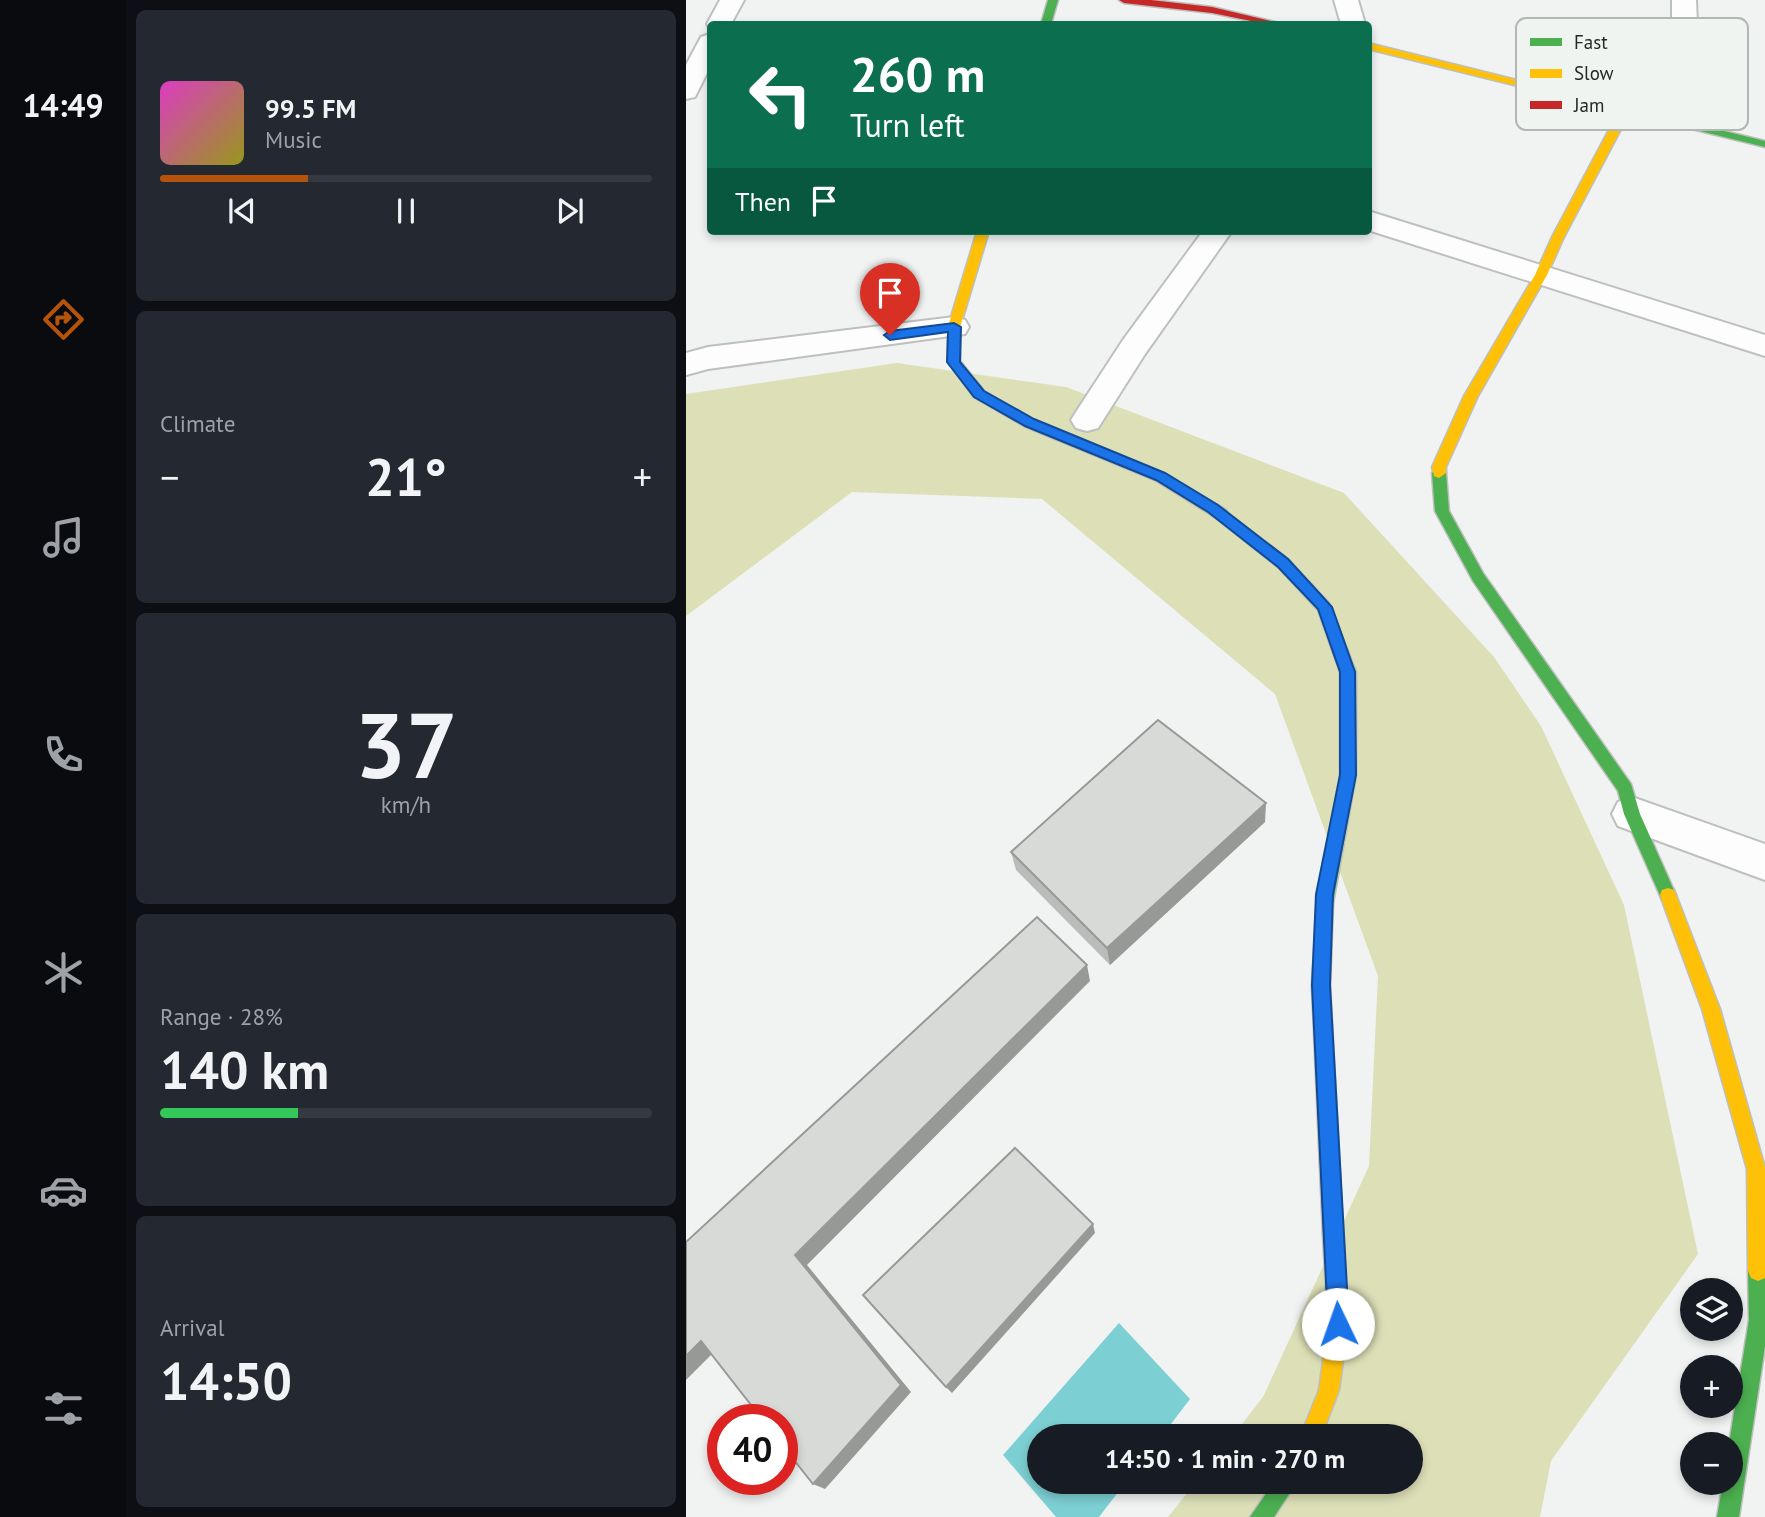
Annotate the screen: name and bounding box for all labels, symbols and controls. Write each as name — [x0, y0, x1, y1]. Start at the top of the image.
legend — [1516, 18, 1748, 130]
text: Fast — [1574, 30, 1608, 54]
text: 260 m — [850, 42, 985, 106]
icon: left — [735, 49, 826, 140]
text: Slow — [1574, 61, 1614, 85]
text: 14:49 — [22, 84, 104, 126]
text: 99.5 FM — [265, 92, 356, 125]
text: Jam — [1573, 93, 1604, 117]
text: Turn left — [850, 104, 965, 146]
text: Music — [265, 125, 322, 154]
icon: arrive — [805, 182, 843, 220]
text: Then — [735, 185, 791, 218]
icon: previous — [223, 192, 261, 230]
icon: pause — [387, 192, 425, 230]
icon: next — [551, 192, 589, 230]
pin — [860, 263, 920, 335]
icon: arrive — [871, 274, 909, 312]
icon: directions — [39, 295, 88, 344]
text: Climate — [160, 409, 235, 438]
text: 21° — [365, 443, 447, 510]
text: − — [160, 452, 179, 501]
text: + — [633, 452, 652, 501]
icon: music — [39, 513, 88, 562]
text: 37 — [354, 685, 458, 803]
icon: phone — [39, 730, 88, 779]
text: km/h — [381, 790, 431, 819]
icon: climate — [39, 948, 88, 997]
text: Range · 28% — [160, 1002, 283, 1031]
text: 140 km — [160, 1036, 329, 1103]
icon: car — [39, 1166, 88, 1215]
map controls — [1680, 1278, 1743, 1495]
button: layers — [1680, 1278, 1743, 1341]
position arrow — [1301, 1287, 1375, 1361]
text: Arrival — [160, 1313, 224, 1342]
text: 14:50 — [160, 1347, 292, 1414]
button: + — [1680, 1355, 1743, 1418]
icon: filters — [39, 1384, 88, 1433]
speed limit sign: 40 — [707, 1404, 798, 1495]
button: − — [1680, 1432, 1743, 1495]
text: 14:50 · 1 min · 270 m — [1105, 1442, 1345, 1475]

